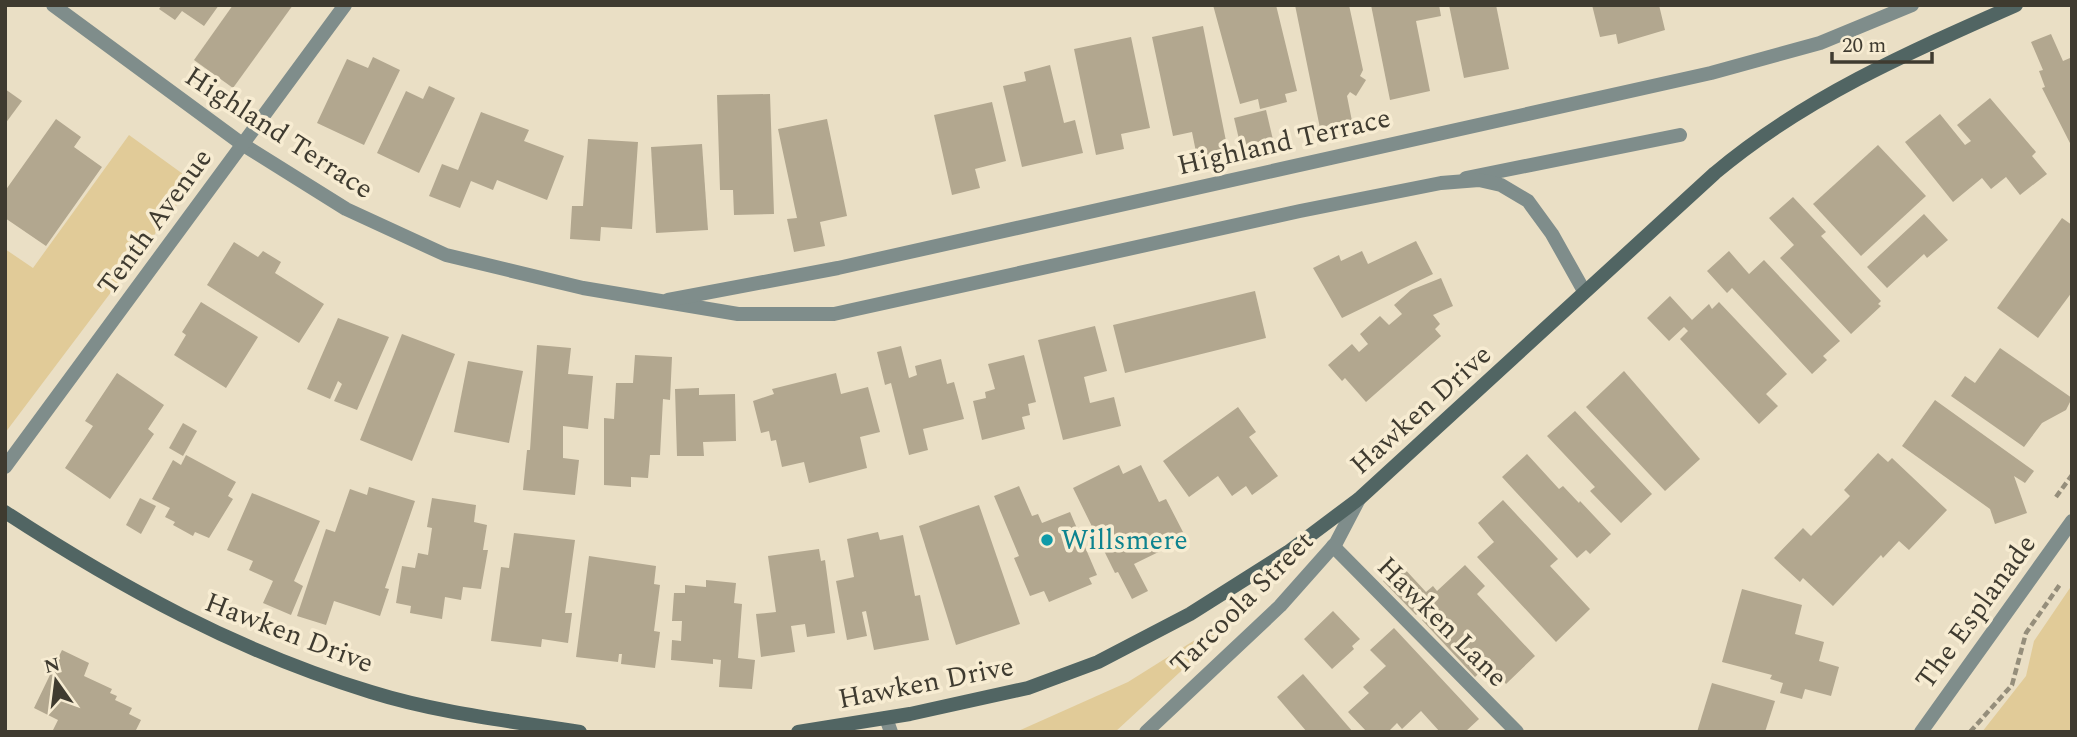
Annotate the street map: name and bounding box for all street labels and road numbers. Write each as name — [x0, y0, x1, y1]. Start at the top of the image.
street label: Highland Terrace — [176, 56, 382, 210]
street label: Highland Terrace — [1173, 97, 1395, 187]
street label: Tenth Avenue — [87, 139, 223, 305]
street label: Hawken Drive — [1340, 334, 1502, 486]
street label: Tarcoola Street — [1160, 521, 1324, 685]
street label: The Esplanade — [1905, 525, 2047, 699]
street label: Hawken Lane — [1366, 546, 1518, 698]
street label: Hawken Drive — [198, 581, 380, 685]
street label: Hawken Drive — [835, 645, 1017, 721]

